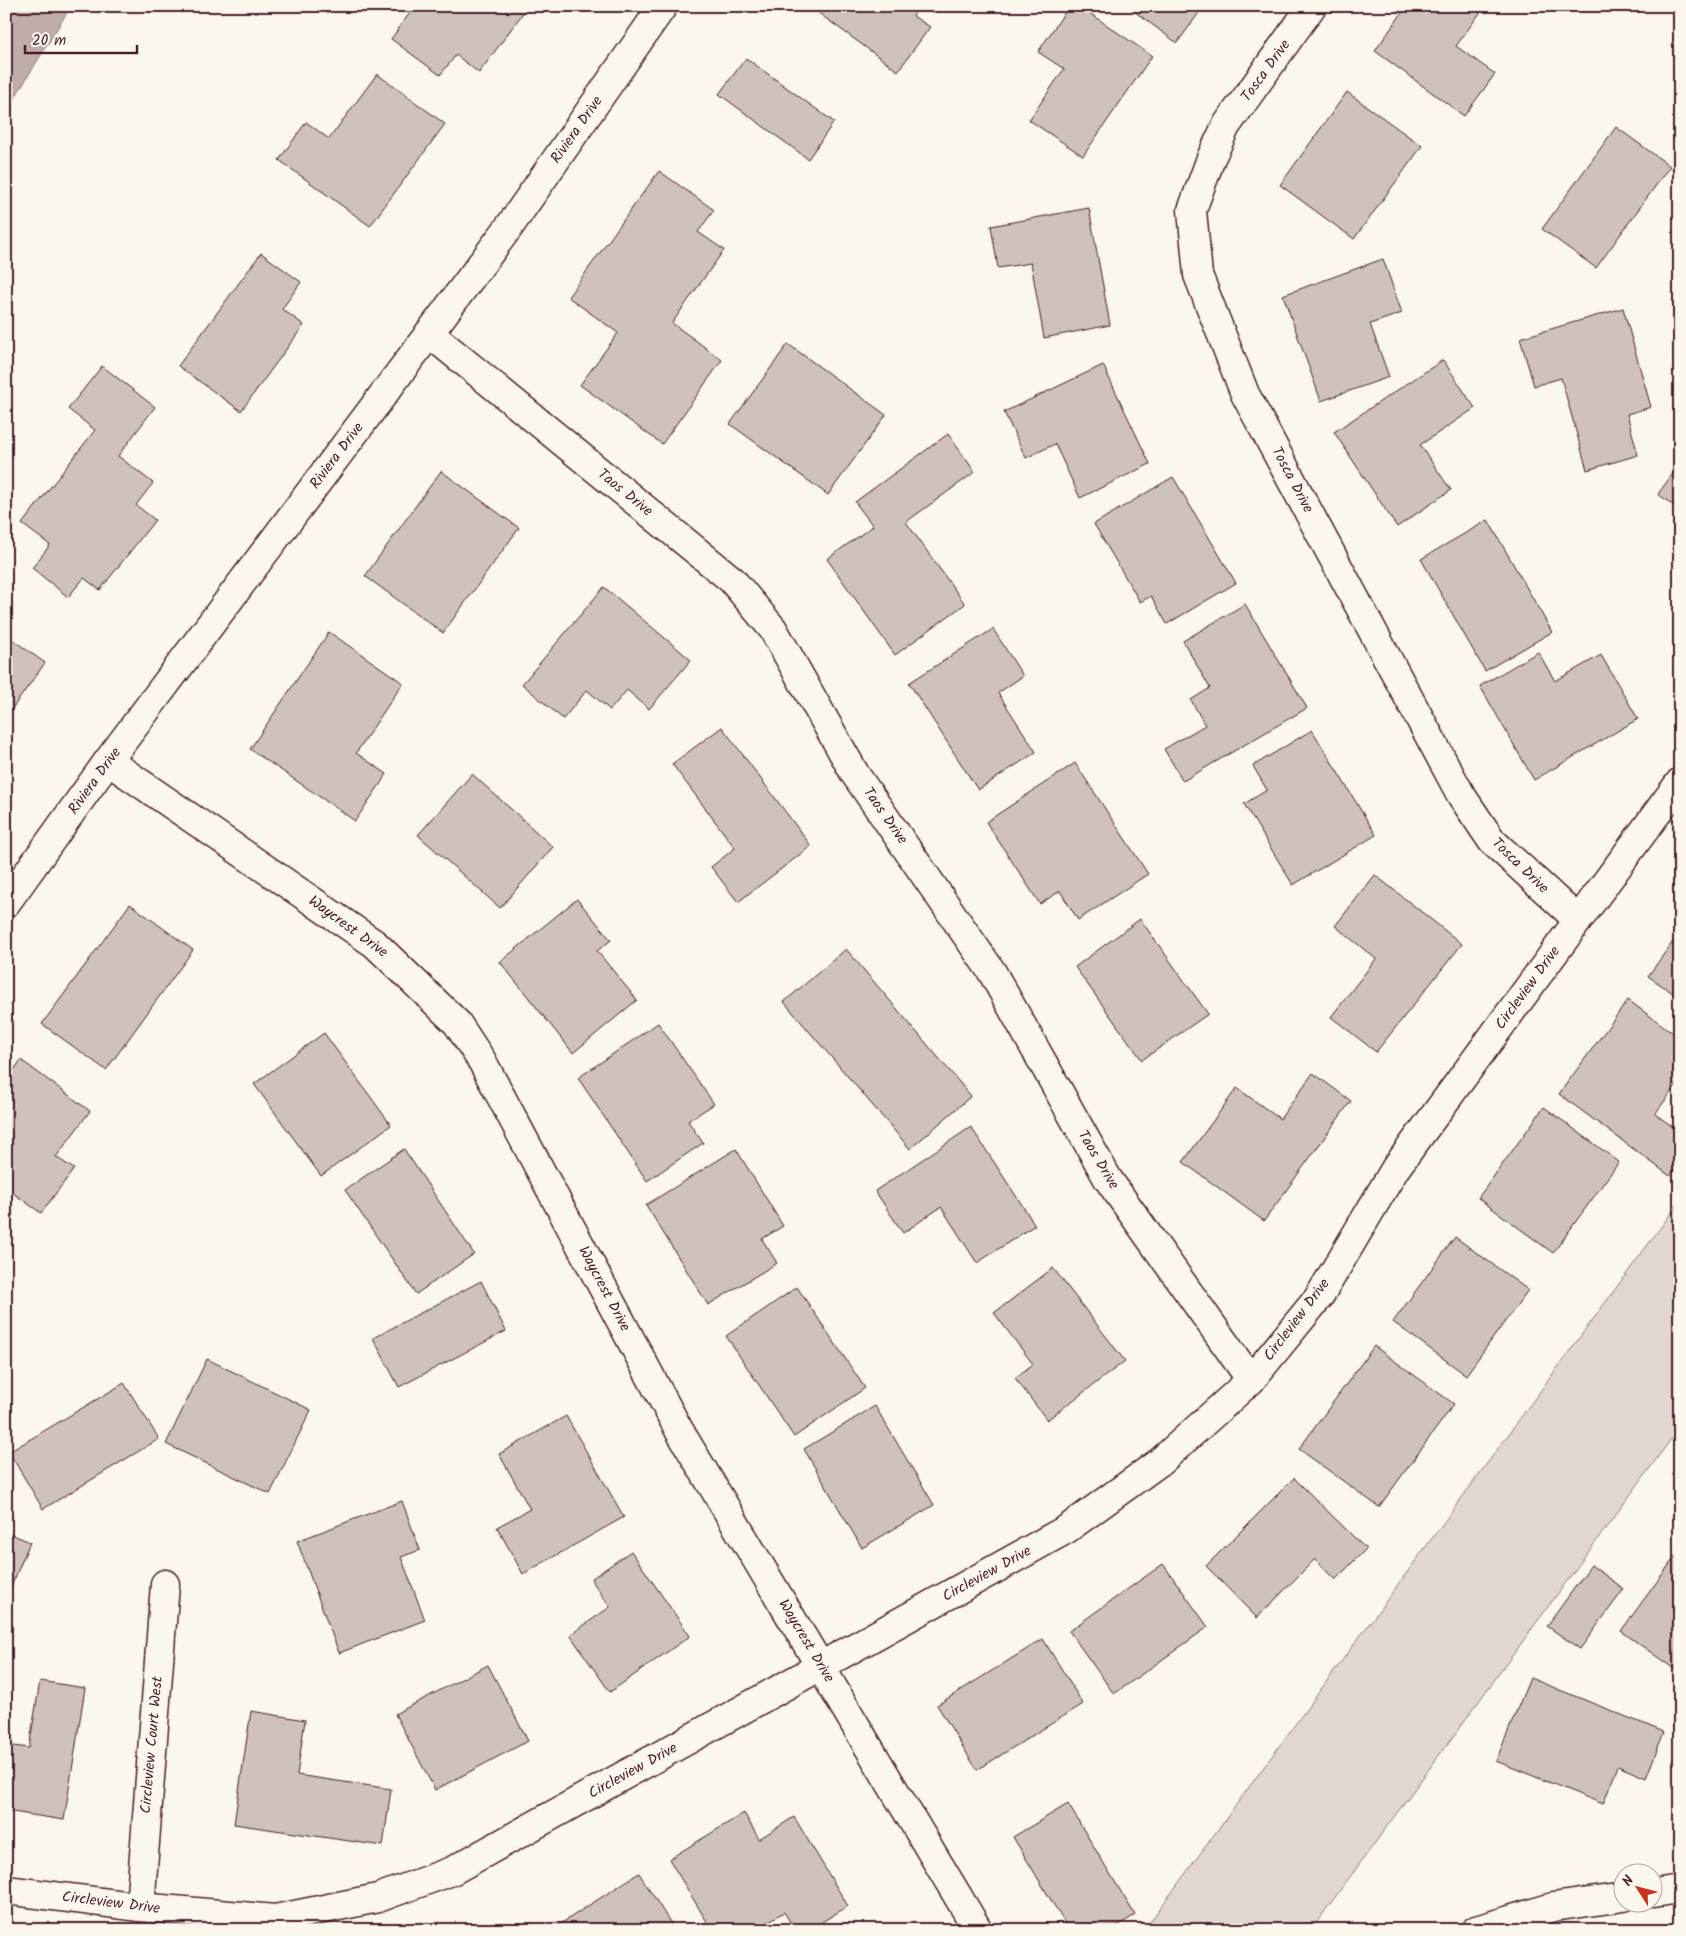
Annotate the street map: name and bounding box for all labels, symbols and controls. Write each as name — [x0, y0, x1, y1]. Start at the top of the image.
scale bar — [25, 22, 138, 54]
text: 20 m — [32, 29, 66, 53]
street label: Tosca Drive — [1235, 35, 1297, 107]
street label: Riviera Drive — [545, 91, 609, 169]
street label: Riviera Drive — [304, 417, 370, 494]
street label: Tosca Drive — [1264, 442, 1320, 518]
street label: Taos Drive — [592, 463, 658, 523]
street label: Riviera Drive — [62, 742, 128, 820]
street label: Taos Drive — [856, 782, 914, 850]
street label: Tosca Drive — [1486, 832, 1554, 900]
street label: Waycrest Drive — [303, 890, 393, 964]
street label: Circleview Drive — [1489, 941, 1567, 1035]
street label: Taos Drive — [1071, 1126, 1125, 1194]
street label: Waycrest Drive — [571, 1242, 637, 1336]
street label: Circleview Drive — [1258, 1273, 1336, 1367]
street label: Circleview Drive — [938, 1539, 1036, 1608]
street label: Waycrest Drive — [772, 1595, 841, 1688]
street label: Circleview Court West — [134, 1675, 170, 1815]
street label: Circleview Drive — [584, 1736, 682, 1805]
north arrow — [1614, 1864, 1664, 1914]
text: N — [1617, 1871, 1640, 1891]
street label: Circleview Drive — [61, 1885, 162, 1921]

